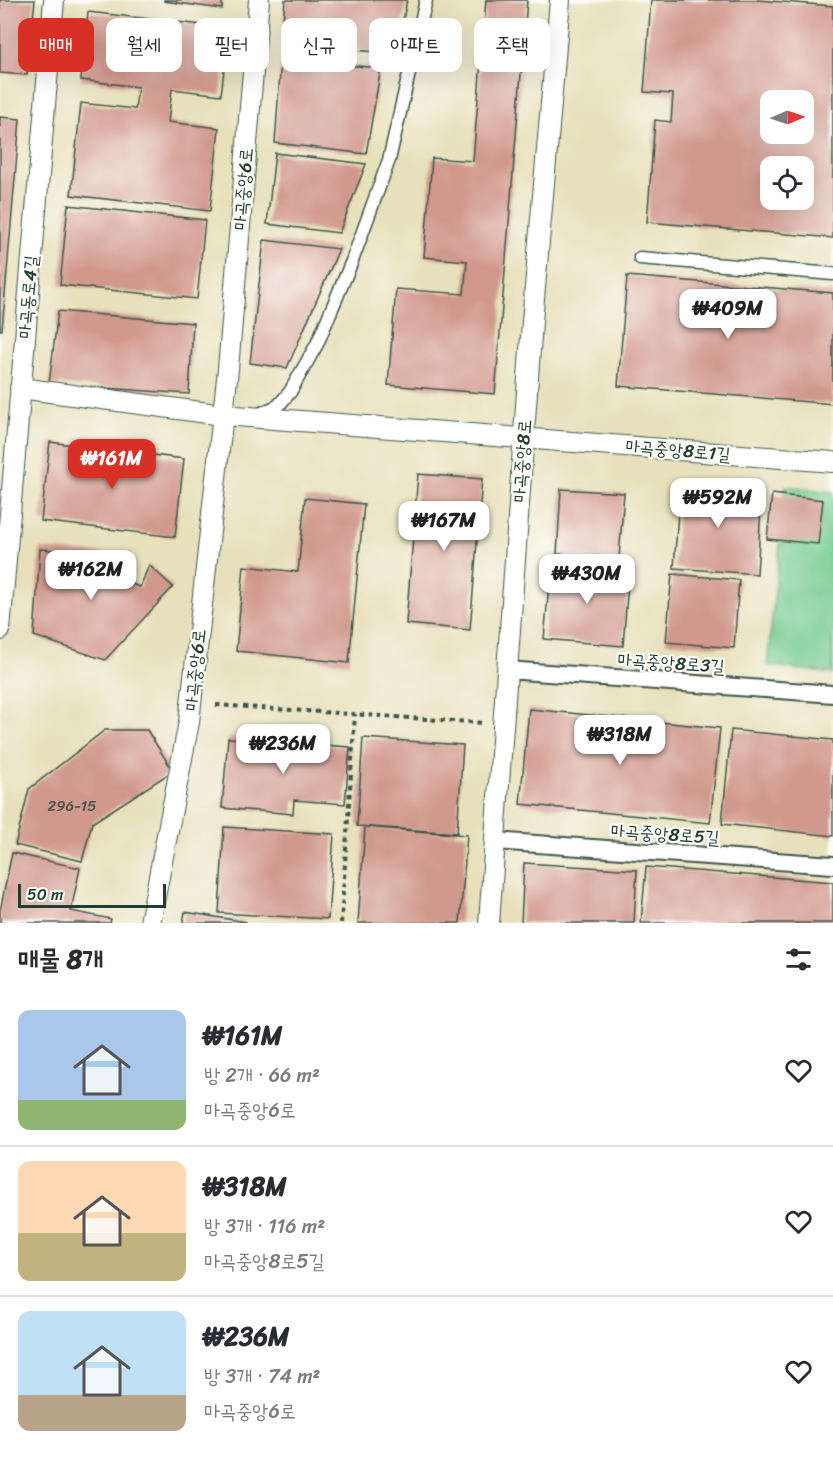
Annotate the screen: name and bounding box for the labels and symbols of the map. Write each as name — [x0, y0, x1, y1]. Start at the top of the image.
north arrow — [760, 90, 814, 144]
street label: 마곡중앙6로 — [223, 146, 263, 232]
street label: 마곡동로4길 — [8, 253, 48, 340]
pin: ₩409M — [686, 289, 770, 340]
street label: 마곡중앙8로 — [503, 418, 541, 504]
street label: 마곡중앙8로1길 — [624, 429, 732, 471]
pin: ₩161M — [70, 439, 154, 490]
pin: ₩592M — [676, 478, 760, 529]
pin: ₩167M — [402, 501, 486, 552]
pin: ₩162M — [49, 550, 133, 601]
pin: ₩430M — [545, 554, 629, 605]
street label: 마곡중앙6로 — [175, 627, 215, 713]
street label: 마곡중앙8로3길 — [616, 643, 726, 683]
pin: ₩318M — [578, 715, 662, 766]
pin: ₩236M — [241, 724, 325, 775]
house number: 296-15 — [48, 793, 96, 819]
street label: 마곡중앙8로5길 — [610, 814, 721, 854]
scale bar — [18, 881, 166, 908]

